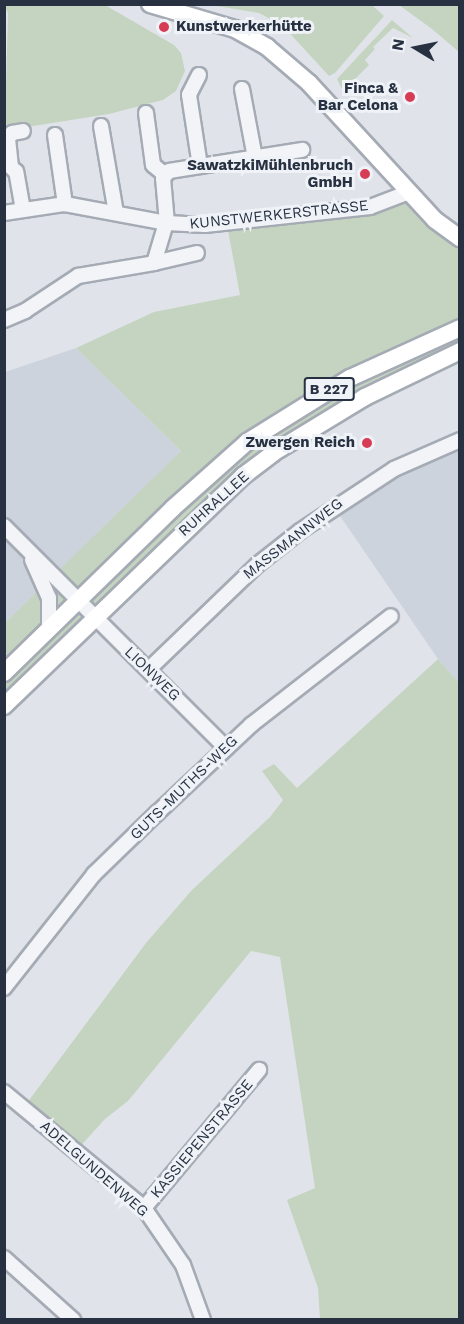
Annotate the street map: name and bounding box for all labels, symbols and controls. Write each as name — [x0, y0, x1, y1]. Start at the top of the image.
place label: Kunstwerkerhütte — [176, 18, 312, 36]
north arrow — [386, 18, 446, 78]
marker: Kunstwerkerhütte — [157, 20, 171, 34]
text: N — [387, 37, 408, 52]
place label: Finca & Bar Celona — [318, 79, 398, 114]
marker: Finca & Bar Celona — [403, 90, 417, 104]
place label: SawatzkiMühlenbruch GmbH — [187, 156, 353, 191]
marker: SawatzkiMühlenbruch GmbH — [358, 167, 372, 181]
street label: KUNSTWERKERSTRASSE — [189, 197, 369, 233]
road number: B 227 — [304, 378, 354, 400]
place label: Zwergen Reich — [246, 434, 355, 452]
marker: Zwergen Reich — [360, 436, 374, 450]
street label: RUHRALLEE — [175, 468, 253, 540]
street label: MASSMANNWEG — [240, 495, 346, 583]
street label: LIONWEG — [120, 643, 184, 705]
street label: GUTS-MUTHS-WEG — [127, 732, 241, 844]
street label: KASSIEPENSTRASSE — [147, 1076, 257, 1202]
street label: ADELGUNDENWEG — [36, 1117, 152, 1221]

